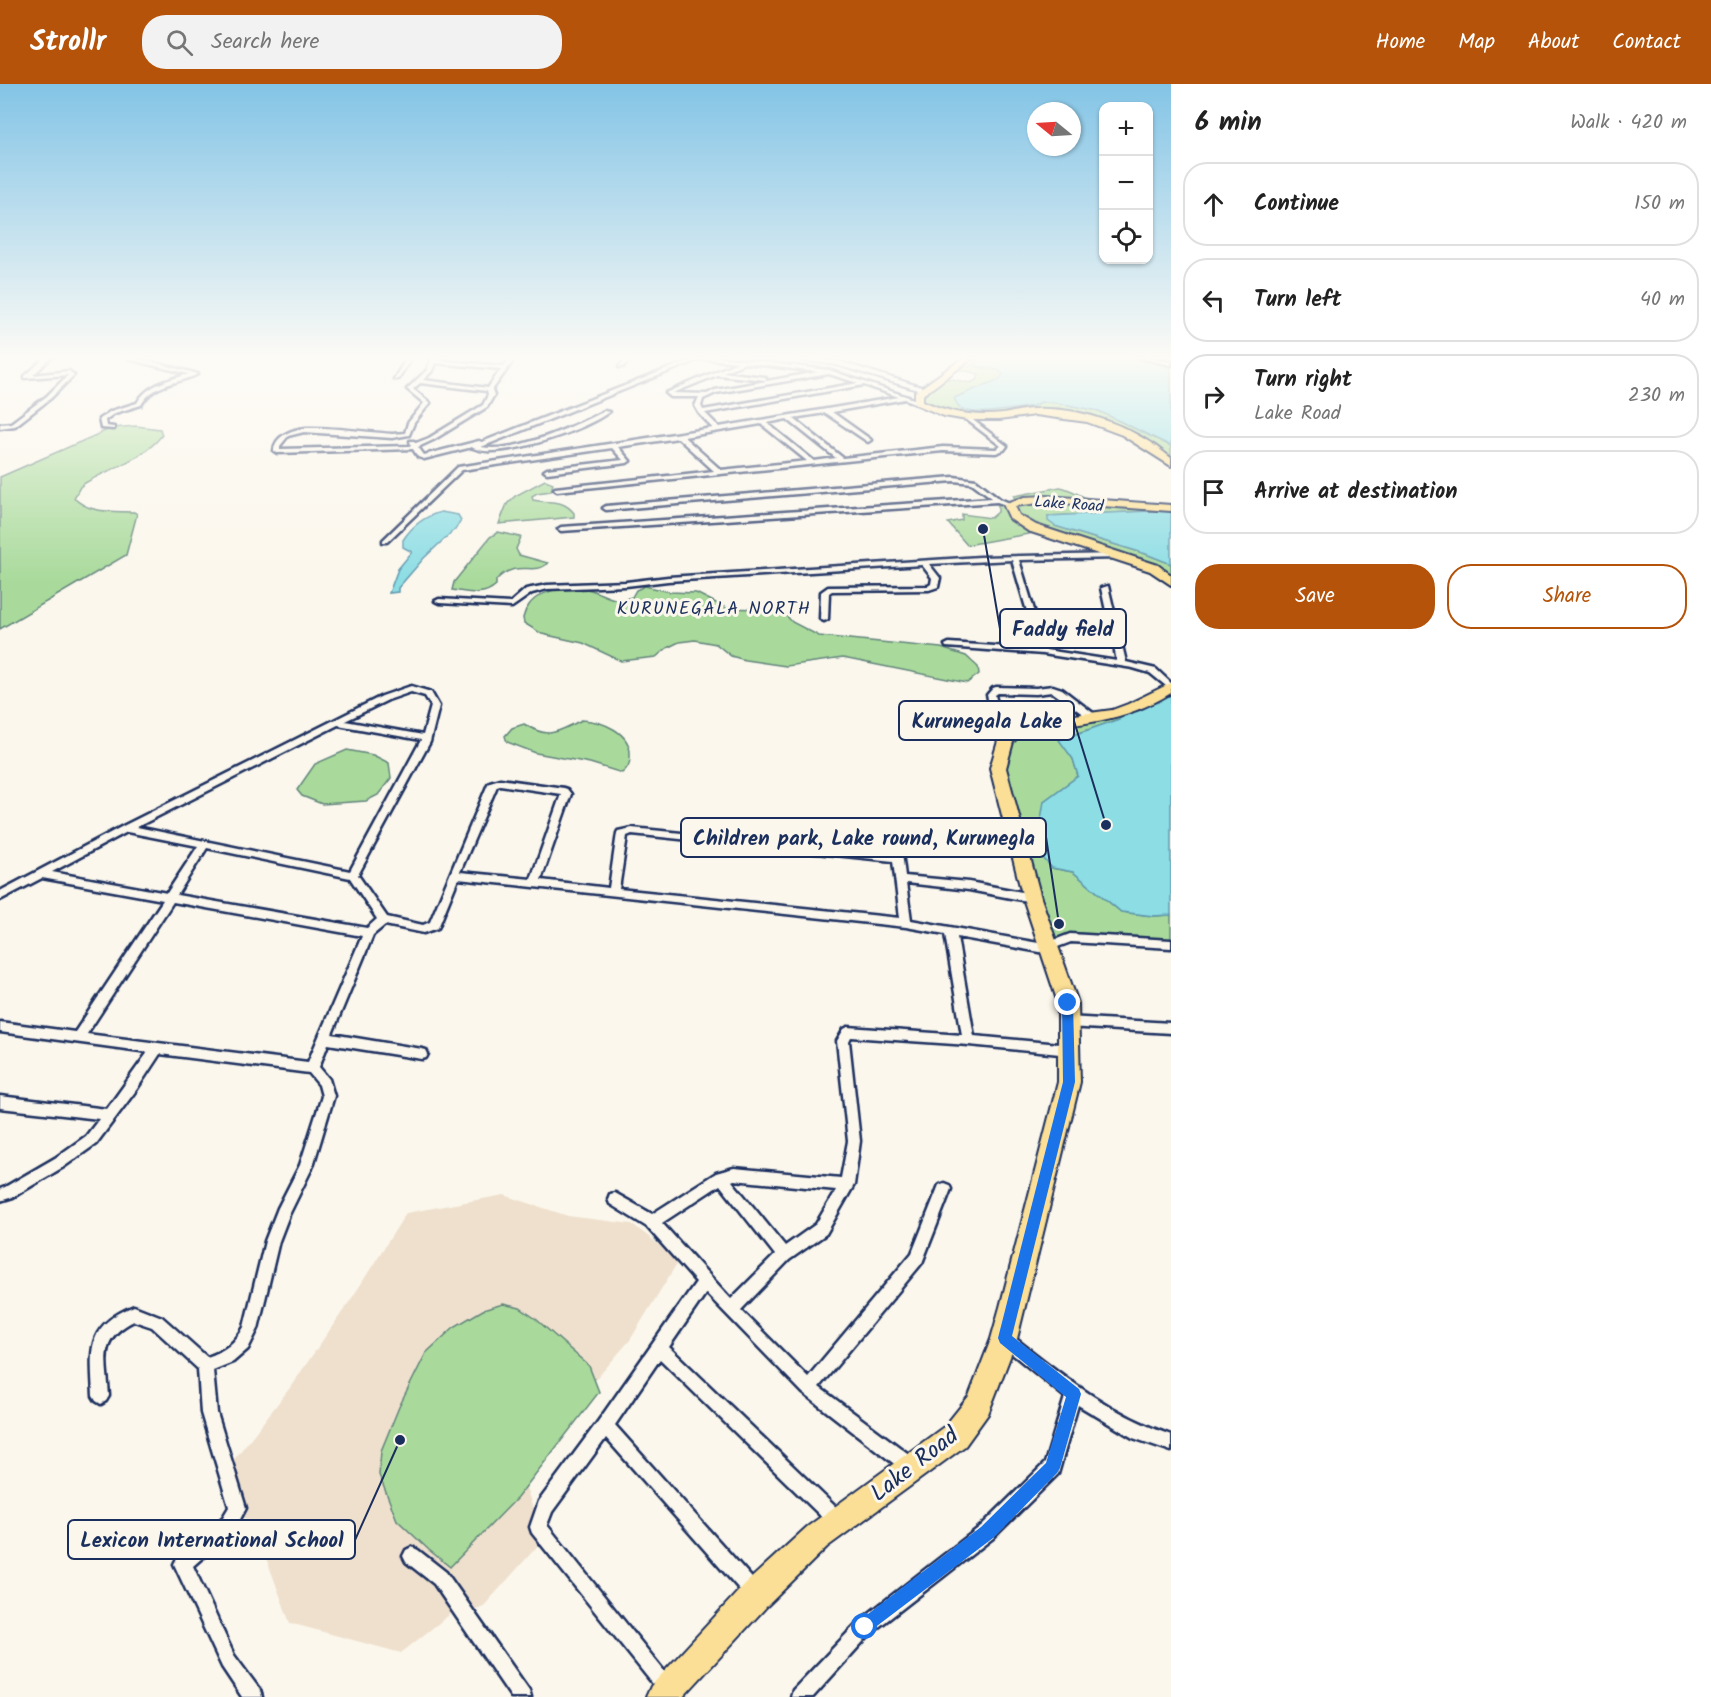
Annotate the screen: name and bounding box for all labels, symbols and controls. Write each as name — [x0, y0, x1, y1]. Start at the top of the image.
search box — [142, 15, 562, 69]
text: Strollr — [30, 20, 106, 65]
text: Search here — [211, 25, 320, 60]
icon: search — [163, 26, 196, 59]
text: Home — [1376, 26, 1425, 59]
text: Map — [1458, 26, 1495, 59]
text: About — [1528, 26, 1579, 59]
text: Contact — [1612, 26, 1681, 59]
north arrow — [1027, 102, 1081, 156]
map controls — [1099, 102, 1153, 264]
button: + — [1099, 102, 1153, 156]
text: 6 min — [1195, 102, 1262, 144]
text: Walk · 420 m — [1570, 107, 1687, 139]
button: − — [1099, 156, 1153, 210]
text: Continue — [1254, 187, 1339, 222]
icon: ahead — [1197, 188, 1230, 221]
text: 150 m — [1634, 188, 1685, 220]
button: locate — [1099, 210, 1153, 264]
text: Turn left — [1254, 283, 1341, 318]
icon: left — [1197, 284, 1230, 317]
text: 40 m — [1640, 284, 1685, 316]
text: Turn right — [1254, 363, 1352, 398]
icon: right — [1197, 380, 1230, 413]
text: 230 m — [1628, 380, 1685, 412]
text: Lake Road — [1254, 398, 1341, 430]
text: Arrive at destination — [1254, 475, 1457, 510]
icon: arrive — [1197, 476, 1230, 509]
street label: Lake Road — [1033, 490, 1105, 519]
button: Save — [1195, 564, 1435, 629]
button: Share — [1447, 564, 1687, 629]
district label: KURUNEGALA NORTH — [617, 595, 811, 624]
callout: Faddy field — [1000, 609, 1126, 648]
text: Faddy field — [1012, 614, 1115, 647]
callout: Kurunegala Lake — [899, 701, 1074, 740]
text: Kurunegala Lake — [912, 706, 1062, 739]
callout: Children park, Lake round, Kurunegla — [681, 818, 1046, 857]
text: Children park, Lake round, Kurunegla — [693, 823, 1035, 856]
route end — [1054, 989, 1080, 1015]
street label: Lake Road — [862, 1417, 969, 1513]
callout: Lexicon International School — [68, 1520, 355, 1559]
text: Lexicon International School — [80, 1525, 344, 1558]
route start — [851, 1613, 877, 1639]

